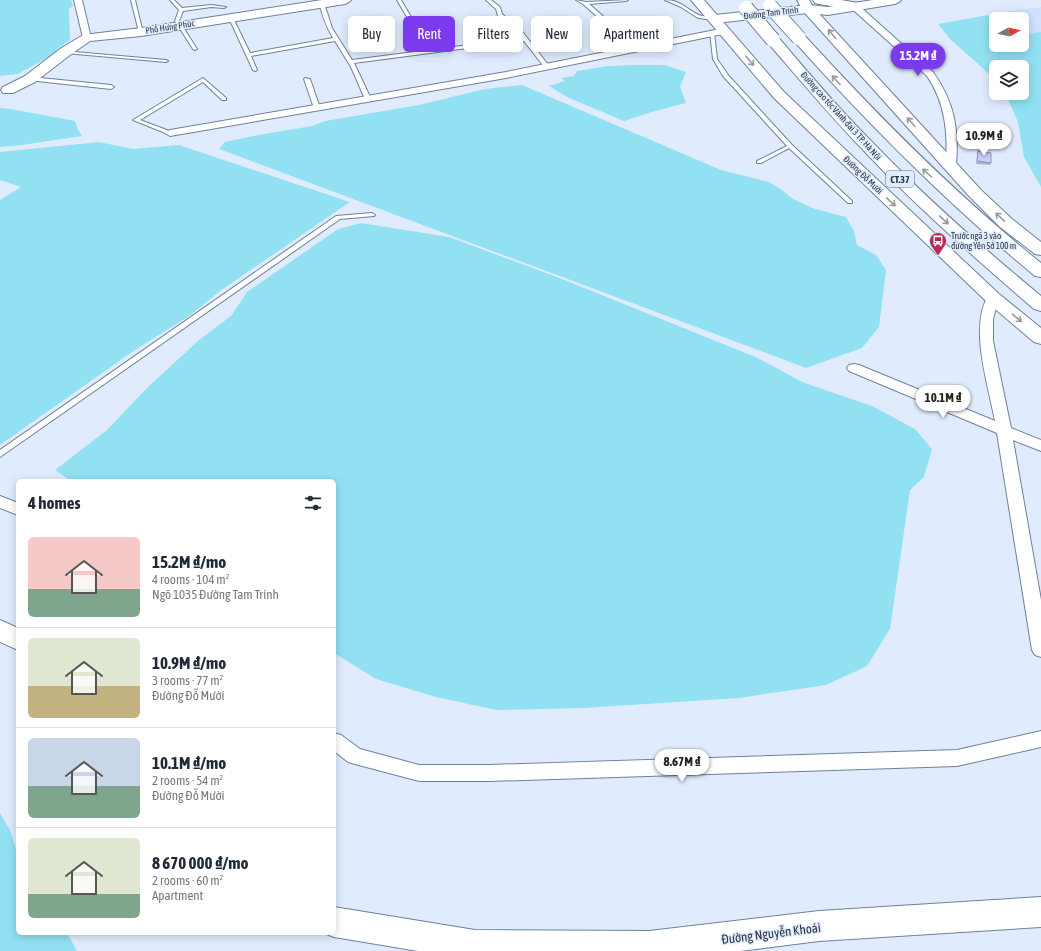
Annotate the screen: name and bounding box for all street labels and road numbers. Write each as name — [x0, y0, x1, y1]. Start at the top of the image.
street label: Đường Tam Trinh — [743, 5, 799, 21]
street label: Phố Hưng Phúc — [145, 17, 196, 36]
street label: Đường cao tốc Vành đai 3 TP. Hà Nội — [799, 69, 884, 162]
street label: Đường Đỗ Mười — [841, 153, 885, 196]
road number: CT.37 — [886, 171, 914, 187]
street label: Đường Nguyễn Khoái — [721, 920, 822, 947]

